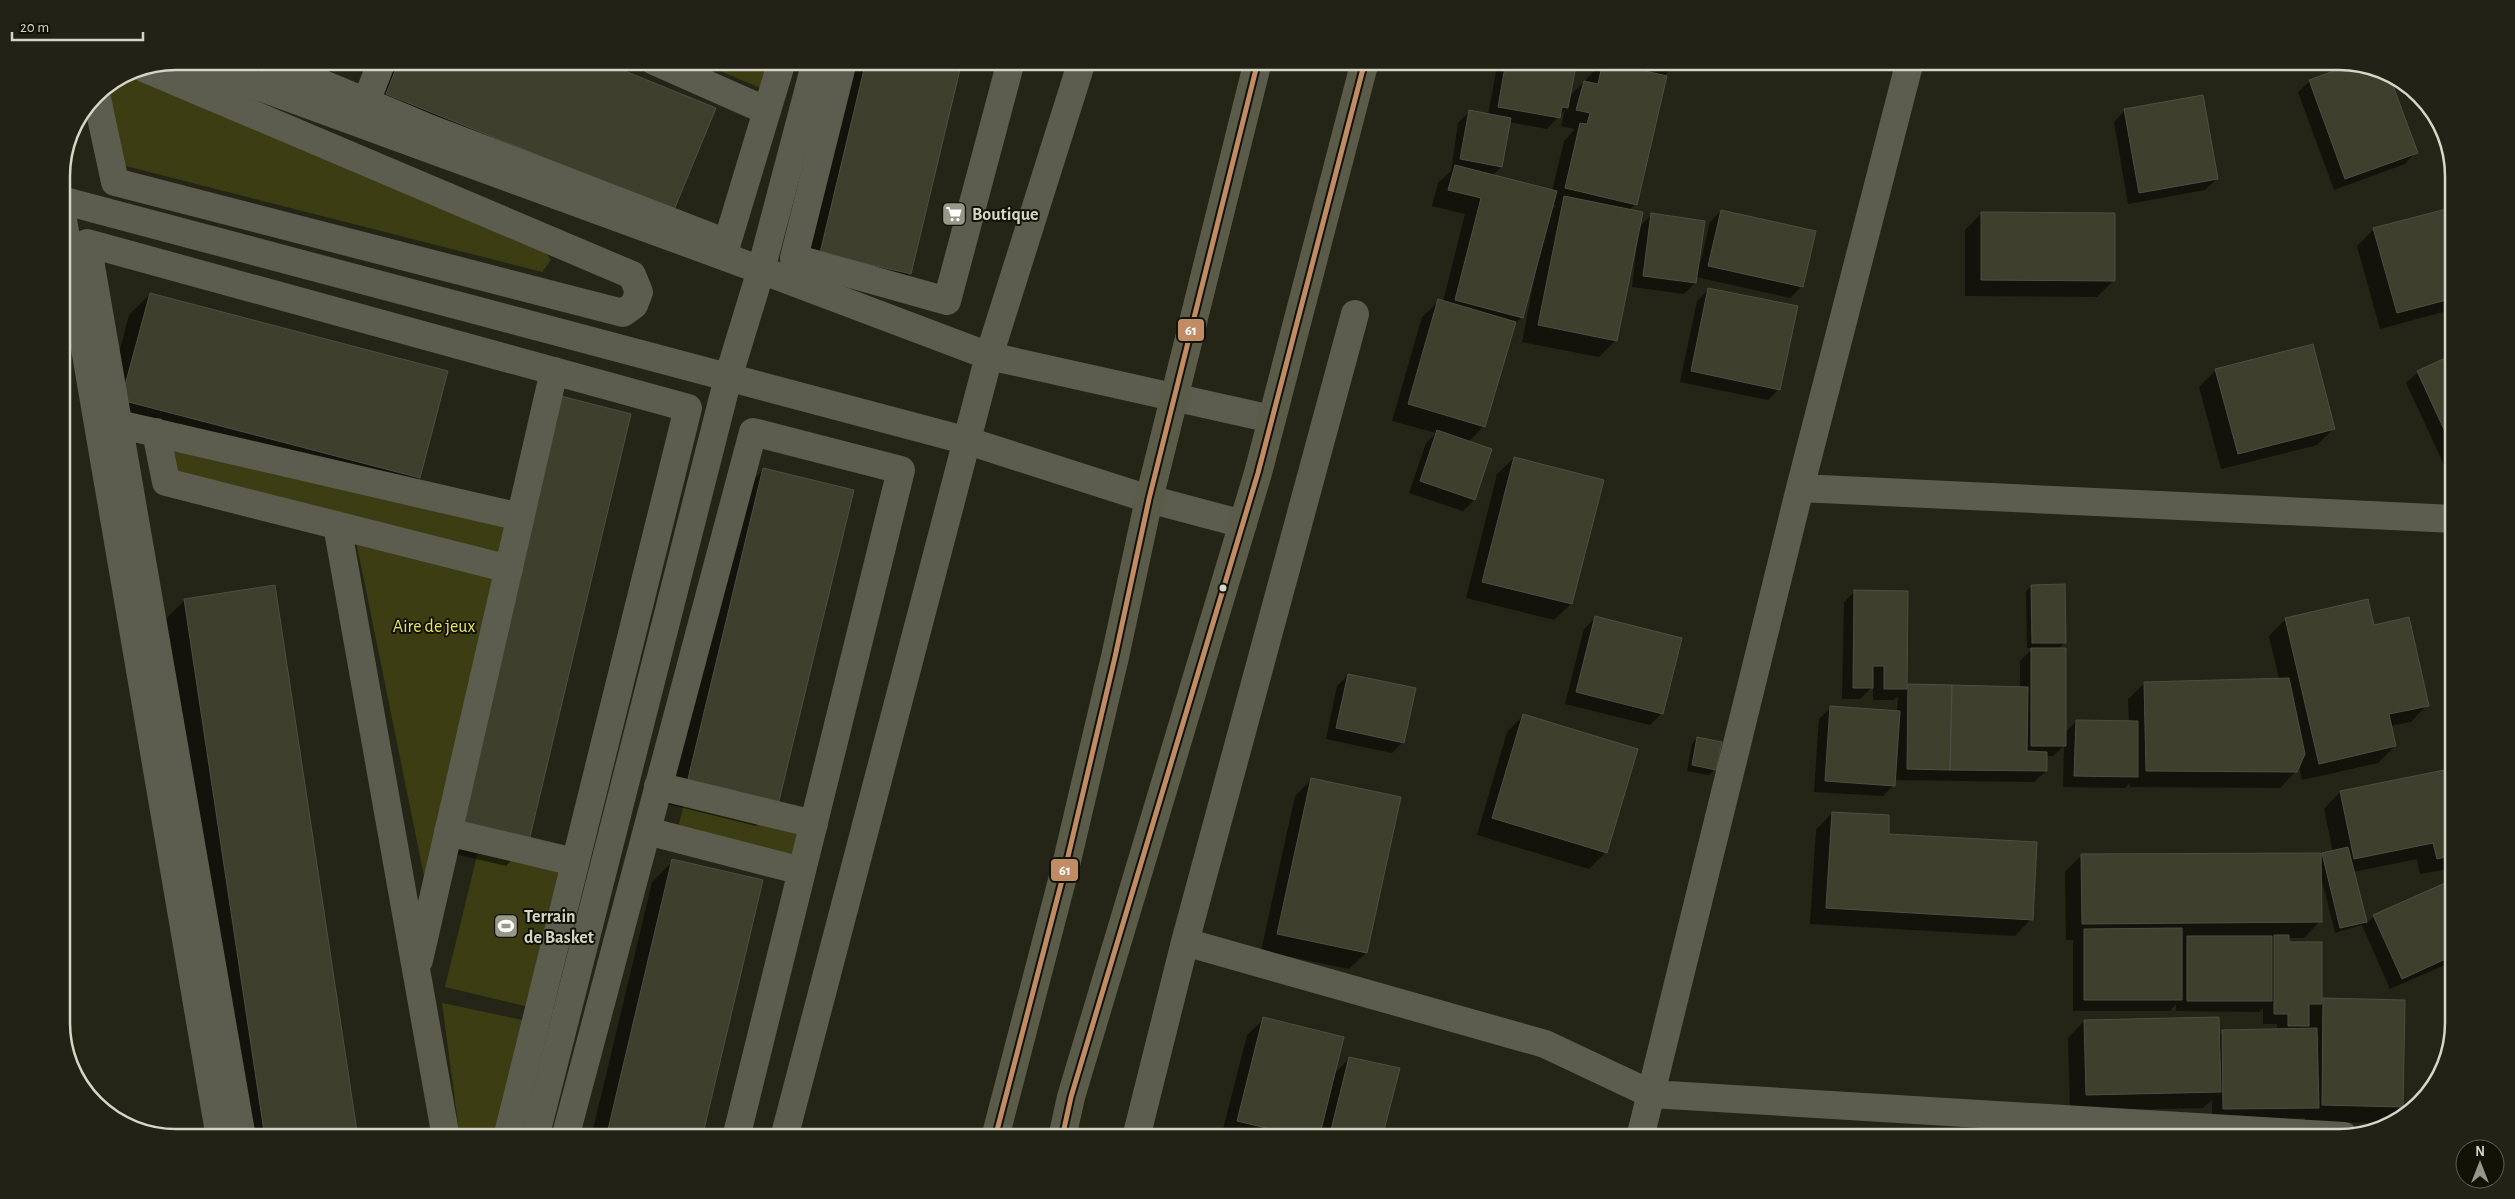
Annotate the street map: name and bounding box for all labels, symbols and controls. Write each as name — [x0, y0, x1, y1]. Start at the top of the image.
scale bar — [12, 10, 144, 42]
text: 20 m — [20, 20, 49, 35]
supermarket icon: Boutique — [941, 201, 967, 227]
place label: Boutique — [972, 206, 1039, 224]
line badge: 61 — [1177, 318, 1205, 342]
text: 61 — [1185, 324, 1197, 338]
unlabelled marker — [1218, 583, 1228, 593]
park label: Aire de jeux — [393, 618, 475, 636]
line badge: 61 — [1050, 858, 1079, 882]
text: 61 — [1059, 864, 1071, 878]
place label: Terrain de Basket — [524, 908, 594, 947]
sports icon: Terrain de Basket — [493, 913, 519, 939]
north arrow — [2455, 1139, 2505, 1189]
text: N — [2475, 1145, 2485, 1159]

